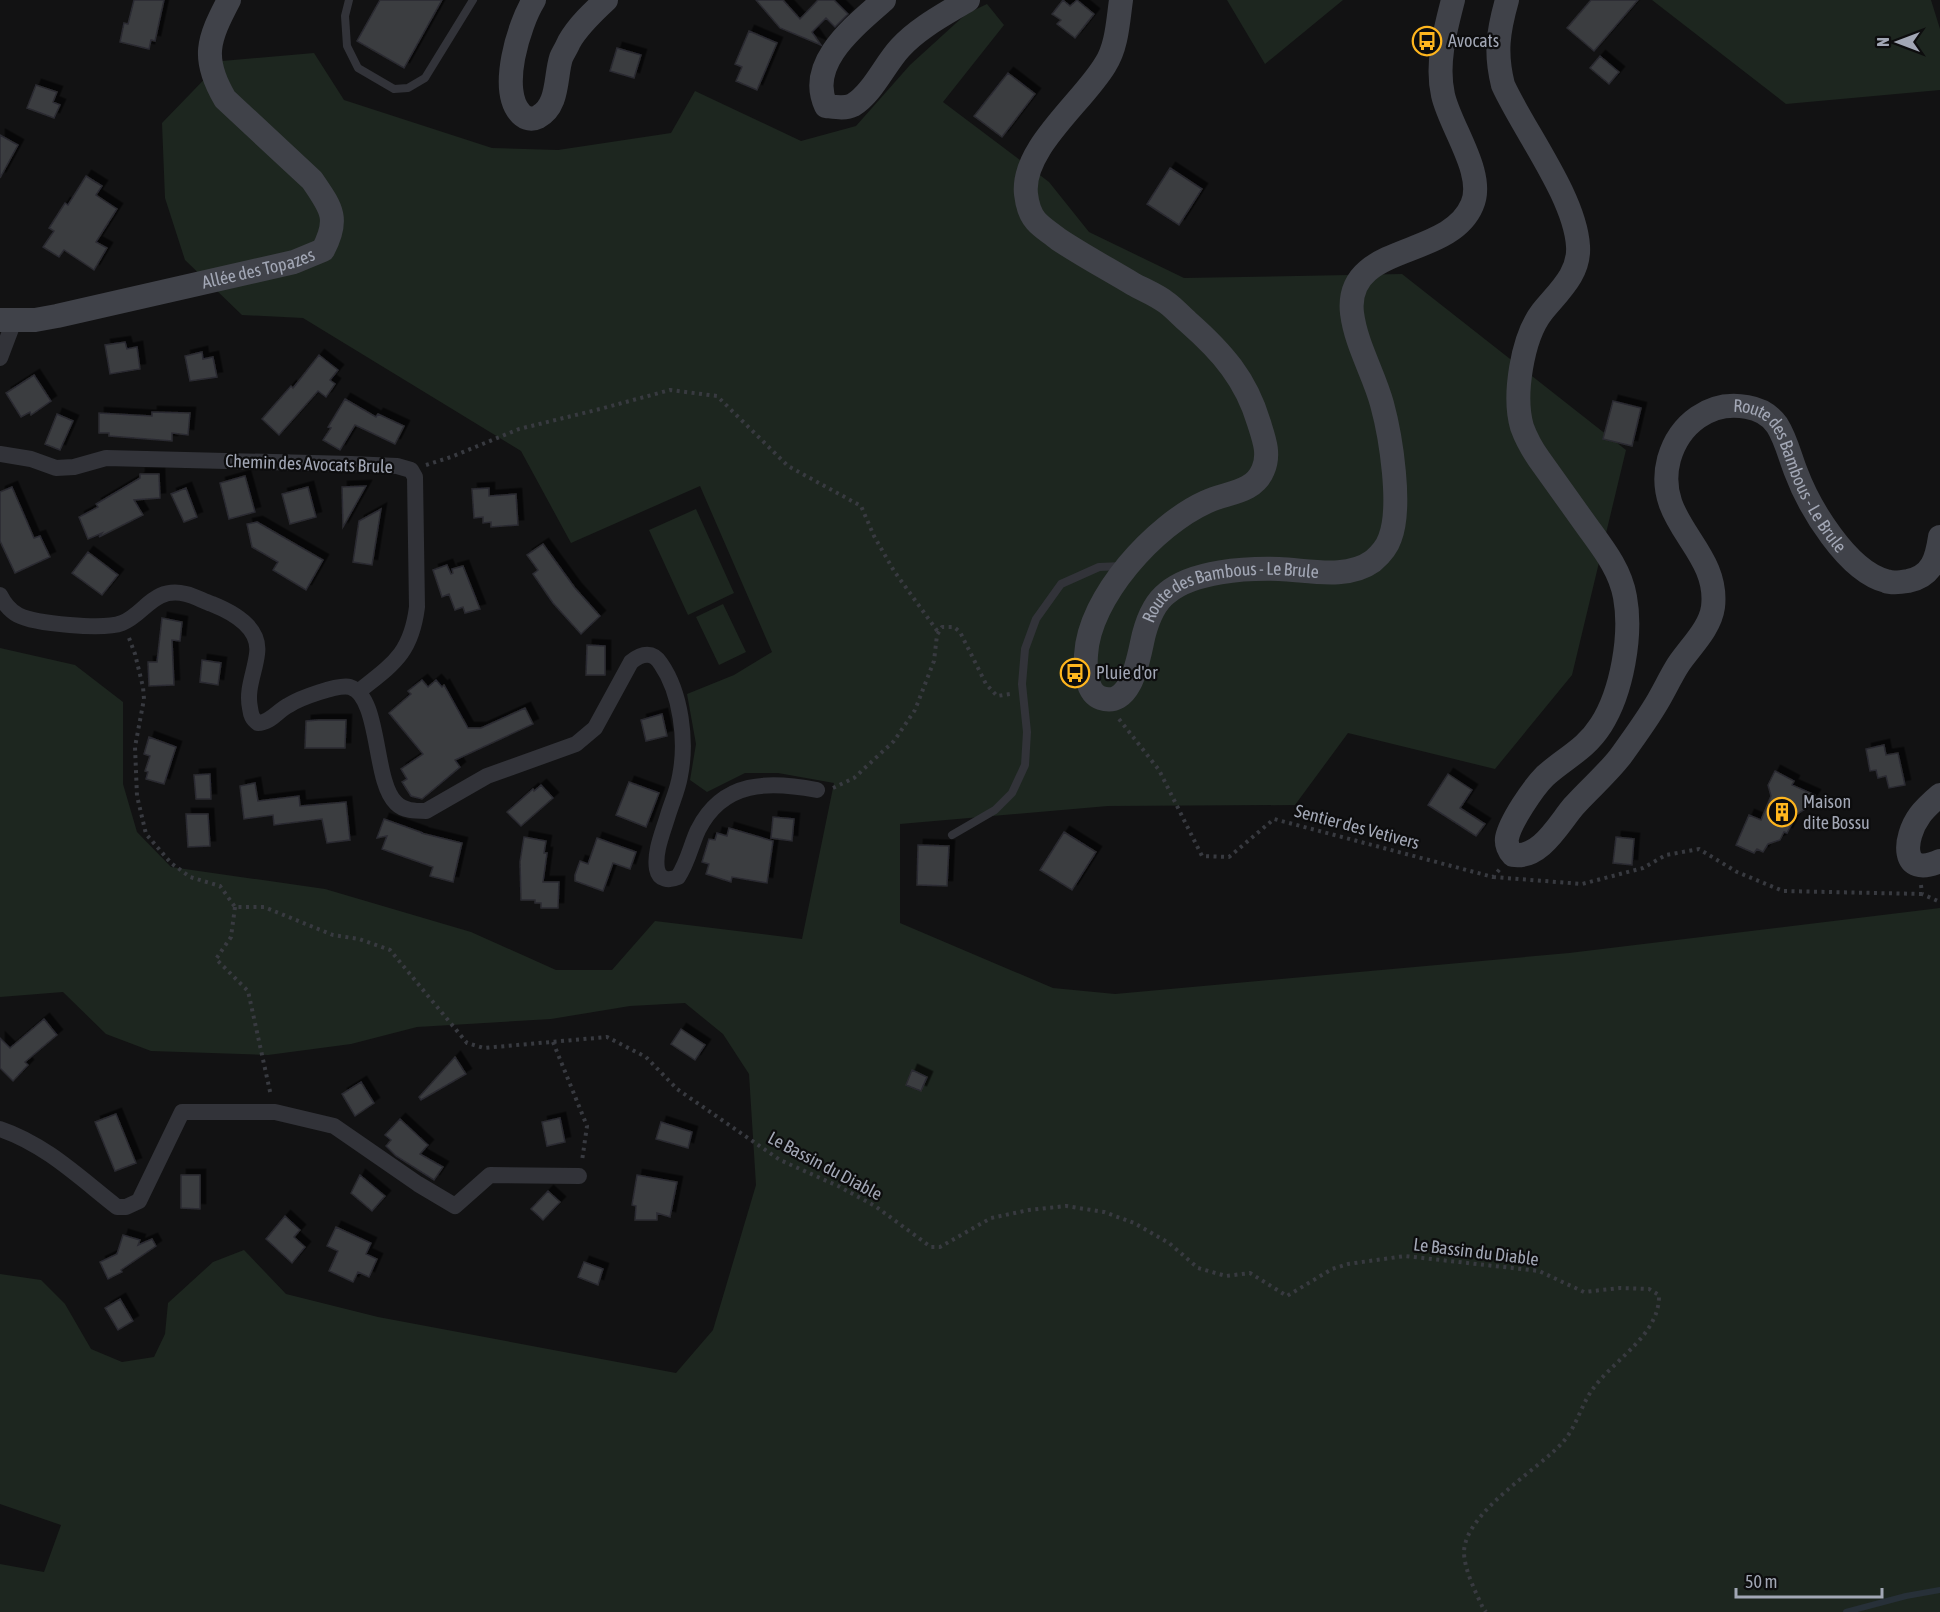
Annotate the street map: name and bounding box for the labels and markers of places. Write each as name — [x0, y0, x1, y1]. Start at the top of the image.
bus stop icon: Avocats — [1411, 25, 1443, 57]
place label: Avocats — [1448, 30, 1499, 51]
bus stop icon: Pluie d'or — [1059, 657, 1091, 689]
place label: Pluie d'or — [1096, 662, 1158, 683]
place label: Maison dite Bossu — [1803, 791, 1870, 833]
building icon: Maison dite Bossu — [1766, 796, 1798, 828]

